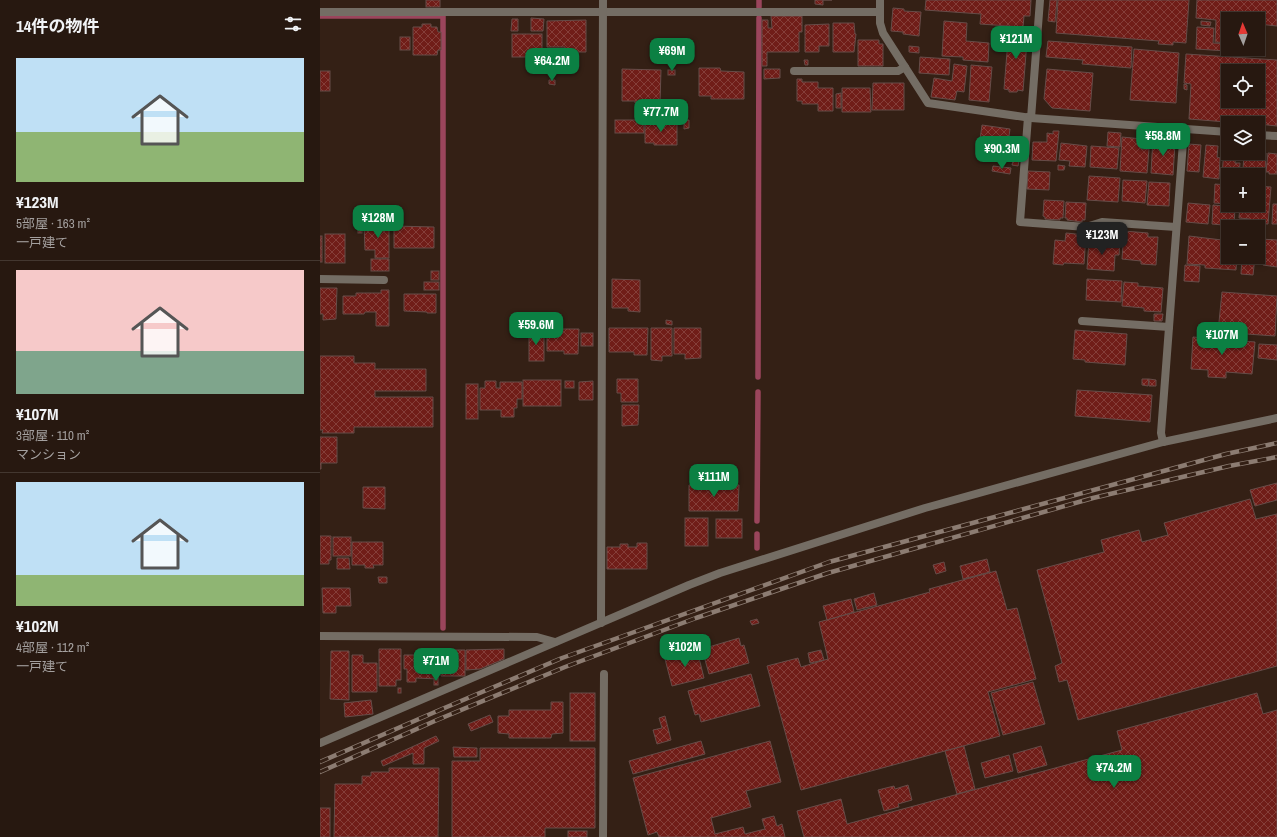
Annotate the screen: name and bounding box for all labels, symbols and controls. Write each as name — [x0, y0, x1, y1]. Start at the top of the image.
north arrow — [1221, 12, 1265, 56]
map controls — [1221, 12, 1265, 264]
icon: filters — [282, 13, 304, 35]
text: 14件の物件 — [16, 14, 100, 37]
pin: ¥121M — [988, 26, 1044, 60]
text: ¥121M — [1000, 30, 1032, 47]
pin: ¥69M — [648, 38, 696, 72]
text: ¥69M — [659, 42, 685, 59]
pin: ¥64.2M — [519, 48, 585, 82]
text: ¥64.2M — [534, 52, 570, 69]
button: locate — [1221, 64, 1265, 108]
icon: home — [124, 84, 196, 156]
pin: ¥77.7M — [628, 99, 694, 133]
text: ¥77.7M — [643, 103, 679, 120]
button: layers — [1221, 116, 1265, 160]
pin: ¥58.8M — [1130, 123, 1196, 157]
text: ¥58.8M — [1145, 127, 1181, 144]
pin: ¥90.3M — [969, 136, 1035, 170]
text: ¥90.3M — [984, 140, 1020, 157]
button: + — [1221, 168, 1265, 212]
text: ¥123M — [16, 190, 59, 213]
pin: ¥128M — [350, 205, 406, 239]
text: ¥128M — [362, 209, 394, 226]
text: 5部屋 · 163 m² — [16, 215, 90, 232]
button: − — [1221, 220, 1265, 264]
pin: ¥123M — [1074, 222, 1130, 256]
text: ¥123M — [1086, 226, 1118, 243]
text: 一戸建て — [16, 234, 68, 251]
icon: home — [124, 296, 196, 368]
pin: ¥59.6M — [503, 312, 569, 346]
text: ¥59.6M — [518, 316, 554, 333]
pin: ¥107M — [1194, 322, 1250, 356]
text: ¥107M — [1206, 326, 1238, 343]
text: ¥107M — [16, 402, 59, 425]
text: 3部屋 · 110 m² — [16, 427, 89, 444]
text: マンション — [16, 446, 81, 463]
pin: ¥111M — [686, 464, 742, 498]
text: ¥111M — [698, 468, 730, 485]
icon: home — [124, 508, 196, 580]
text: ¥102M — [16, 614, 59, 637]
pin: ¥102M — [657, 634, 713, 668]
text: ¥102M — [669, 638, 701, 655]
text: 4部屋 · 112 m² — [16, 639, 89, 656]
pin: ¥71M — [412, 648, 460, 682]
text: ¥71M — [423, 652, 449, 669]
text: 一戸建て — [16, 658, 68, 675]
pin: ¥74.2M — [1081, 755, 1147, 789]
text: ¥74.2M — [1096, 759, 1132, 776]

